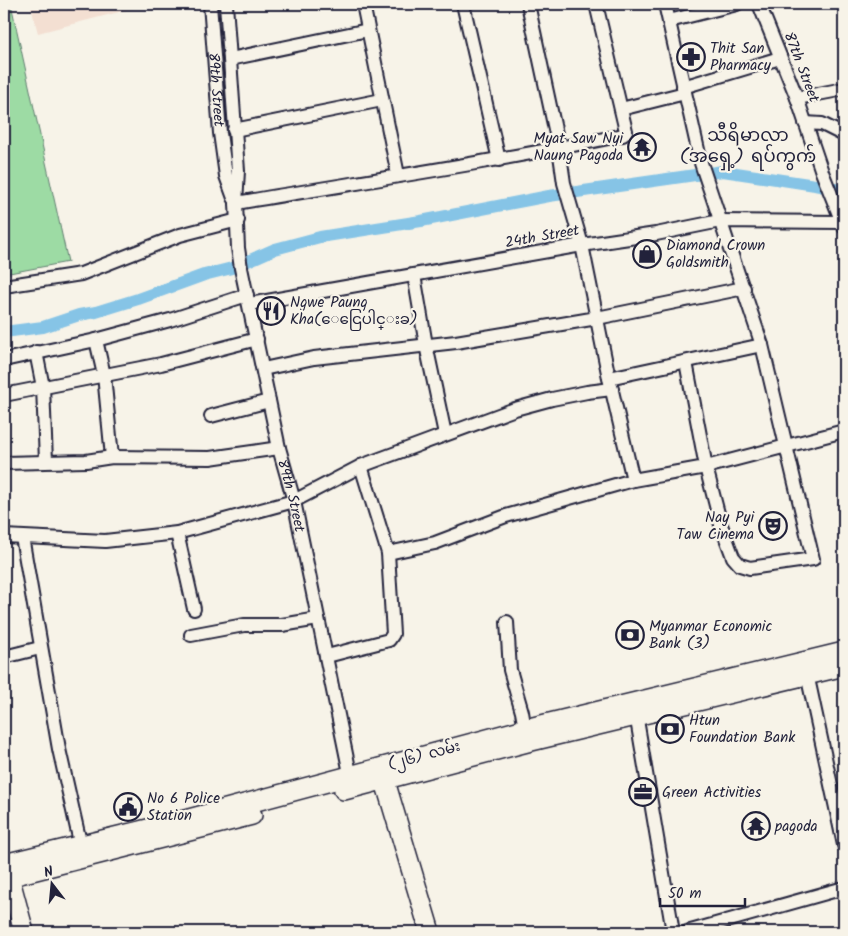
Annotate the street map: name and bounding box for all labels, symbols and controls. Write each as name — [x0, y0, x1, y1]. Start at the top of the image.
street label: 87th Street — [777, 29, 826, 106]
place label: Thit San Pharmacy — [710, 37, 772, 78]
pharmacy icon: Thit San Pharmacy — [676, 42, 706, 72]
street label: 89th Street — [201, 52, 231, 128]
district label: သီရိမာလာ (အရှေ့) ရပ်ကွက် — [680, 121, 816, 172]
place label: Myat Saw Nyi Naung Pagoda — [533, 127, 624, 168]
temple icon: Myat Saw Nyi Naung Pagoda — [627, 132, 657, 162]
street label: 24th Street — [503, 219, 581, 255]
place label: Diamond Crown Goldsmith — [666, 234, 765, 275]
shop icon: Diamond Crown Goldsmith — [632, 239, 662, 269]
place label: Ngwe Paung Kha(ေငြေပါင္းခ) — [290, 291, 418, 332]
restaurant icon: Ngwe Paung Kha(ေငြေပါင္းခ) — [256, 296, 286, 326]
street label: 89th Street — [270, 457, 311, 535]
place label: Nay Pyi Taw Cinema — [677, 506, 755, 547]
theatre icon: Nay Pyi Taw Cinema — [758, 511, 788, 541]
place label: Myanmar Economic Bank (3) — [649, 615, 772, 656]
bank icon: Myanmar Economic Bank (3) — [615, 620, 645, 650]
place label: Htun Foundation Bank — [689, 709, 796, 750]
bank icon: Htun Foundation Bank — [655, 714, 685, 744]
street label: (၂၆) လမ်း — [385, 735, 463, 777]
office icon: Green Activities — [628, 777, 658, 807]
place label: Green Activities — [662, 781, 762, 805]
place label: No 6 Police Station — [147, 787, 220, 828]
public building icon: No 6 Police Station — [113, 792, 143, 822]
temple icon: pagoda — [741, 811, 771, 841]
place label: pagoda — [774, 815, 818, 839]
north arrow — [28, 858, 78, 908]
text: N — [41, 861, 56, 884]
scale bar — [660, 876, 746, 908]
text: 50 m — [668, 882, 702, 906]

